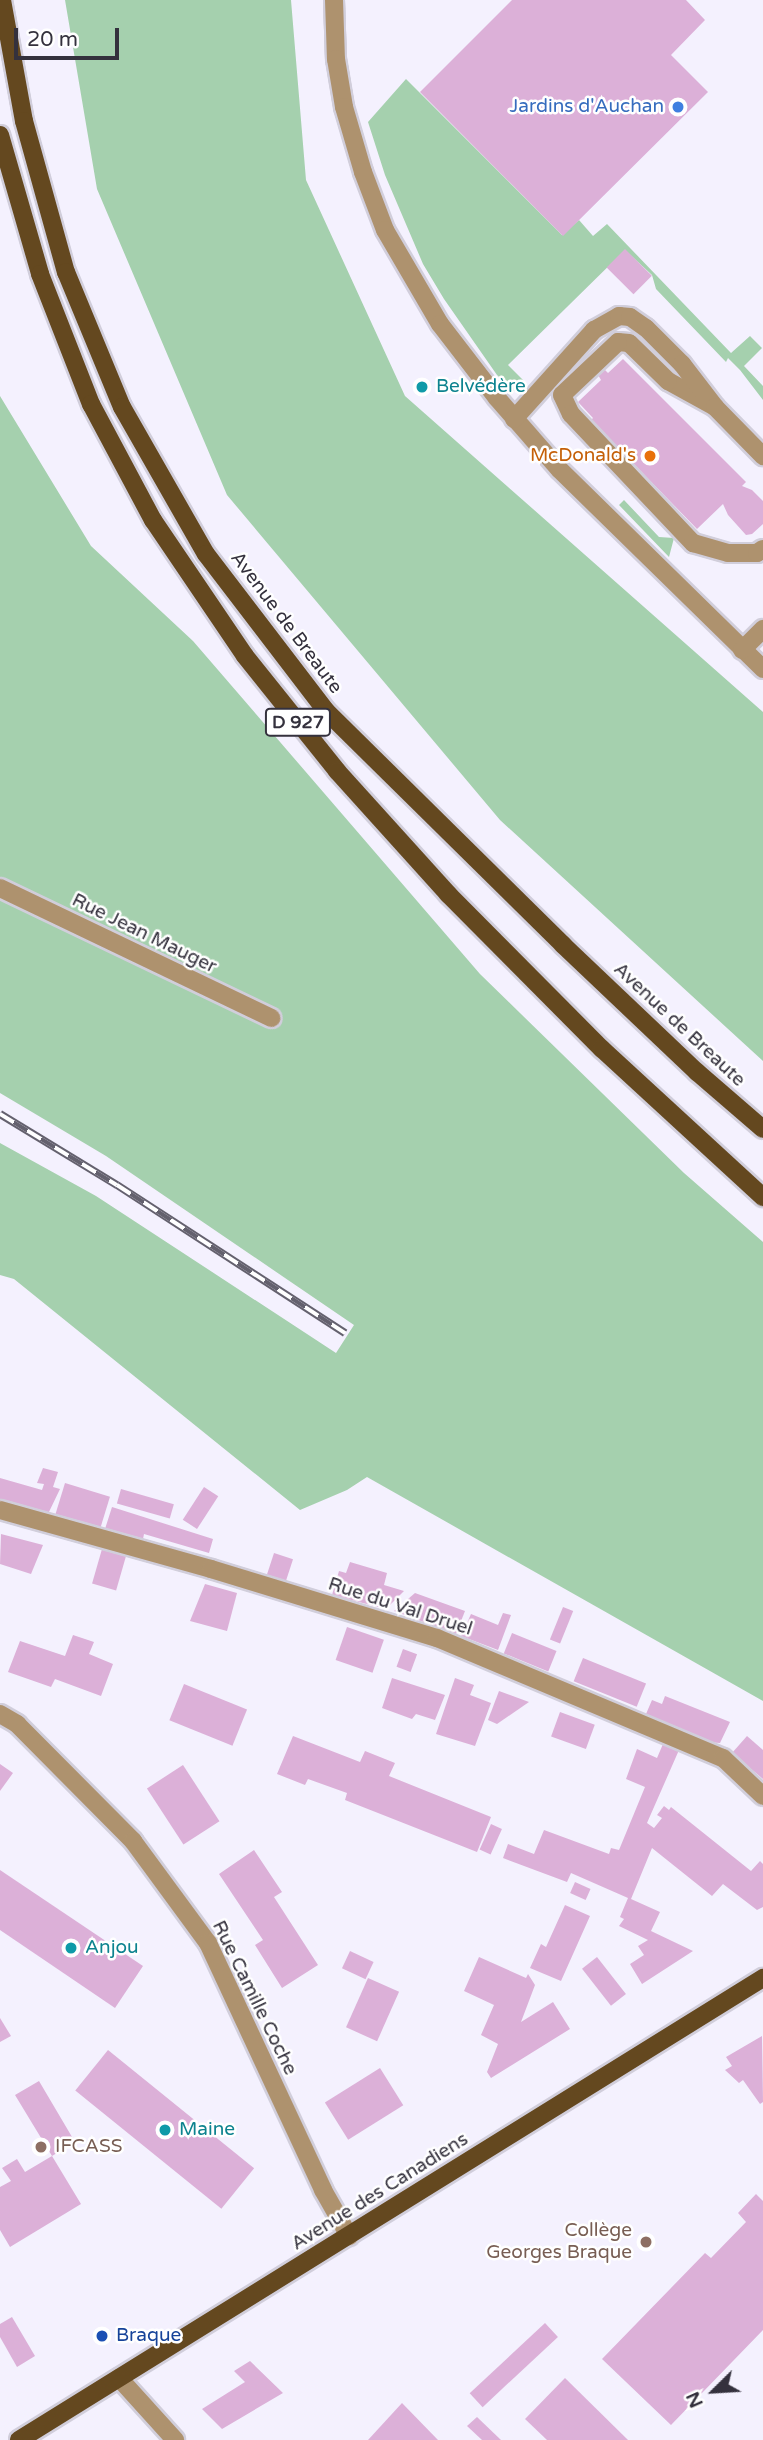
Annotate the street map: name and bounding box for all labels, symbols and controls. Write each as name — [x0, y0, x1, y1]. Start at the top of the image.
scale bar — [18, 14, 122, 58]
text: 20 m — [27, 27, 78, 52]
place label: Jardins d'Auchan — [509, 96, 664, 118]
marker: Jardins d'Auchan — [670, 99, 686, 115]
place label: Belvédère — [436, 376, 526, 398]
marker: Belvédère — [414, 379, 430, 395]
place label: McDonald's — [530, 445, 636, 467]
marker: McDonald's — [642, 448, 658, 464]
street label: Avenue de Breaute — [225, 548, 347, 698]
road number: D 927 — [265, 708, 331, 736]
street label: Rue Jean Mauger — [68, 889, 220, 979]
street label: Avenue de Breaute — [609, 958, 749, 1092]
street label: Rue du Val Druel — [325, 1573, 475, 1641]
street label: Rue Camille Coche — [207, 1917, 301, 2079]
place label: Anjou — [85, 1937, 139, 1959]
marker: Anjou — [63, 1940, 79, 1956]
place label: Maine — [179, 2119, 235, 2141]
marker: Maine — [157, 2122, 173, 2138]
street label: Avenue des Canadiens — [287, 2128, 473, 2256]
place label: IFCASS — [55, 2136, 122, 2158]
marker: IFCASS — [33, 2139, 49, 2155]
place label: Collège Georges Braque — [486, 2220, 632, 2264]
marker: Collège Georges Braque — [638, 2234, 654, 2250]
place label: Braque — [116, 2325, 181, 2347]
marker: Braque — [94, 2328, 110, 2344]
north arrow — [679, 2356, 749, 2426]
text: N — [682, 2388, 708, 2411]

